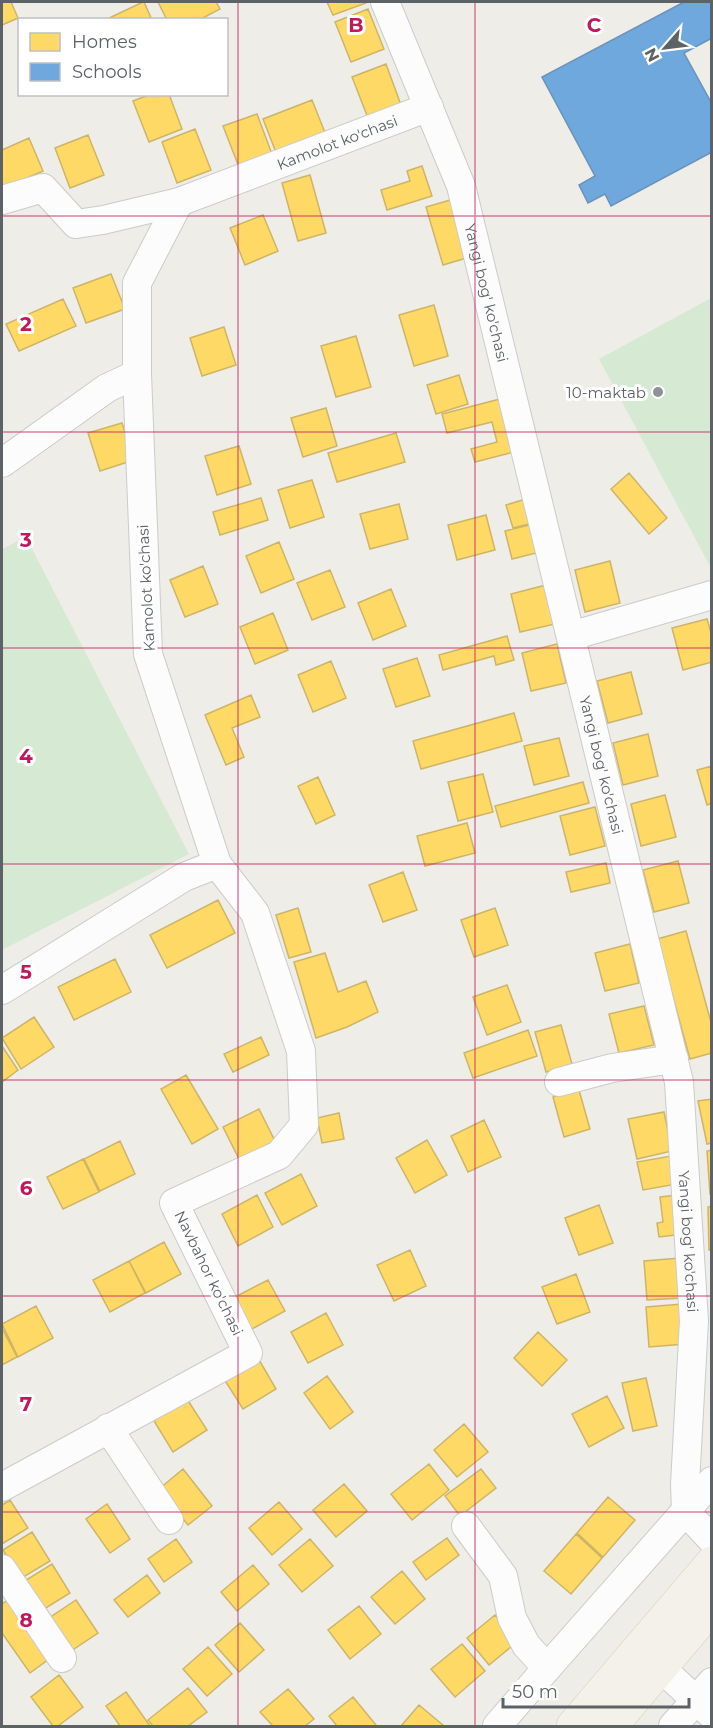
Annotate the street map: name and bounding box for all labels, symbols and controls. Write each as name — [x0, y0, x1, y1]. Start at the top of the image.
text: B — [348, 13, 364, 37]
text: C — [587, 13, 602, 37]
legend — [18, 18, 228, 96]
north arrow — [635, 18, 695, 78]
text: Homes — [72, 31, 137, 53]
text: N — [641, 45, 664, 65]
text: Schools — [72, 61, 142, 83]
street label: Kamolot ko'chasi — [274, 110, 400, 173]
street label: Yangi bog' ko'chasi — [461, 222, 513, 364]
text: 2 — [20, 312, 32, 336]
place label: 10-maktab — [566, 383, 646, 402]
marker: 10-maktab — [651, 385, 665, 399]
street label: Kamolot ko'chasi — [133, 524, 159, 652]
text: 3 — [19, 528, 32, 552]
street label: Yangi bog' ko'chasi — [576, 694, 628, 836]
text: 4 — [19, 744, 33, 768]
text: 5 — [20, 960, 32, 984]
street label: Yangi bog' ko'chasi — [675, 1170, 703, 1313]
text: 6 — [20, 1176, 33, 1200]
street label: Navbahor ko'chasi — [170, 1207, 248, 1339]
text: 7 — [20, 1392, 32, 1416]
text: 8 — [19, 1608, 33, 1632]
scale bar — [503, 1671, 689, 1709]
text: 50 m — [512, 1681, 558, 1703]

